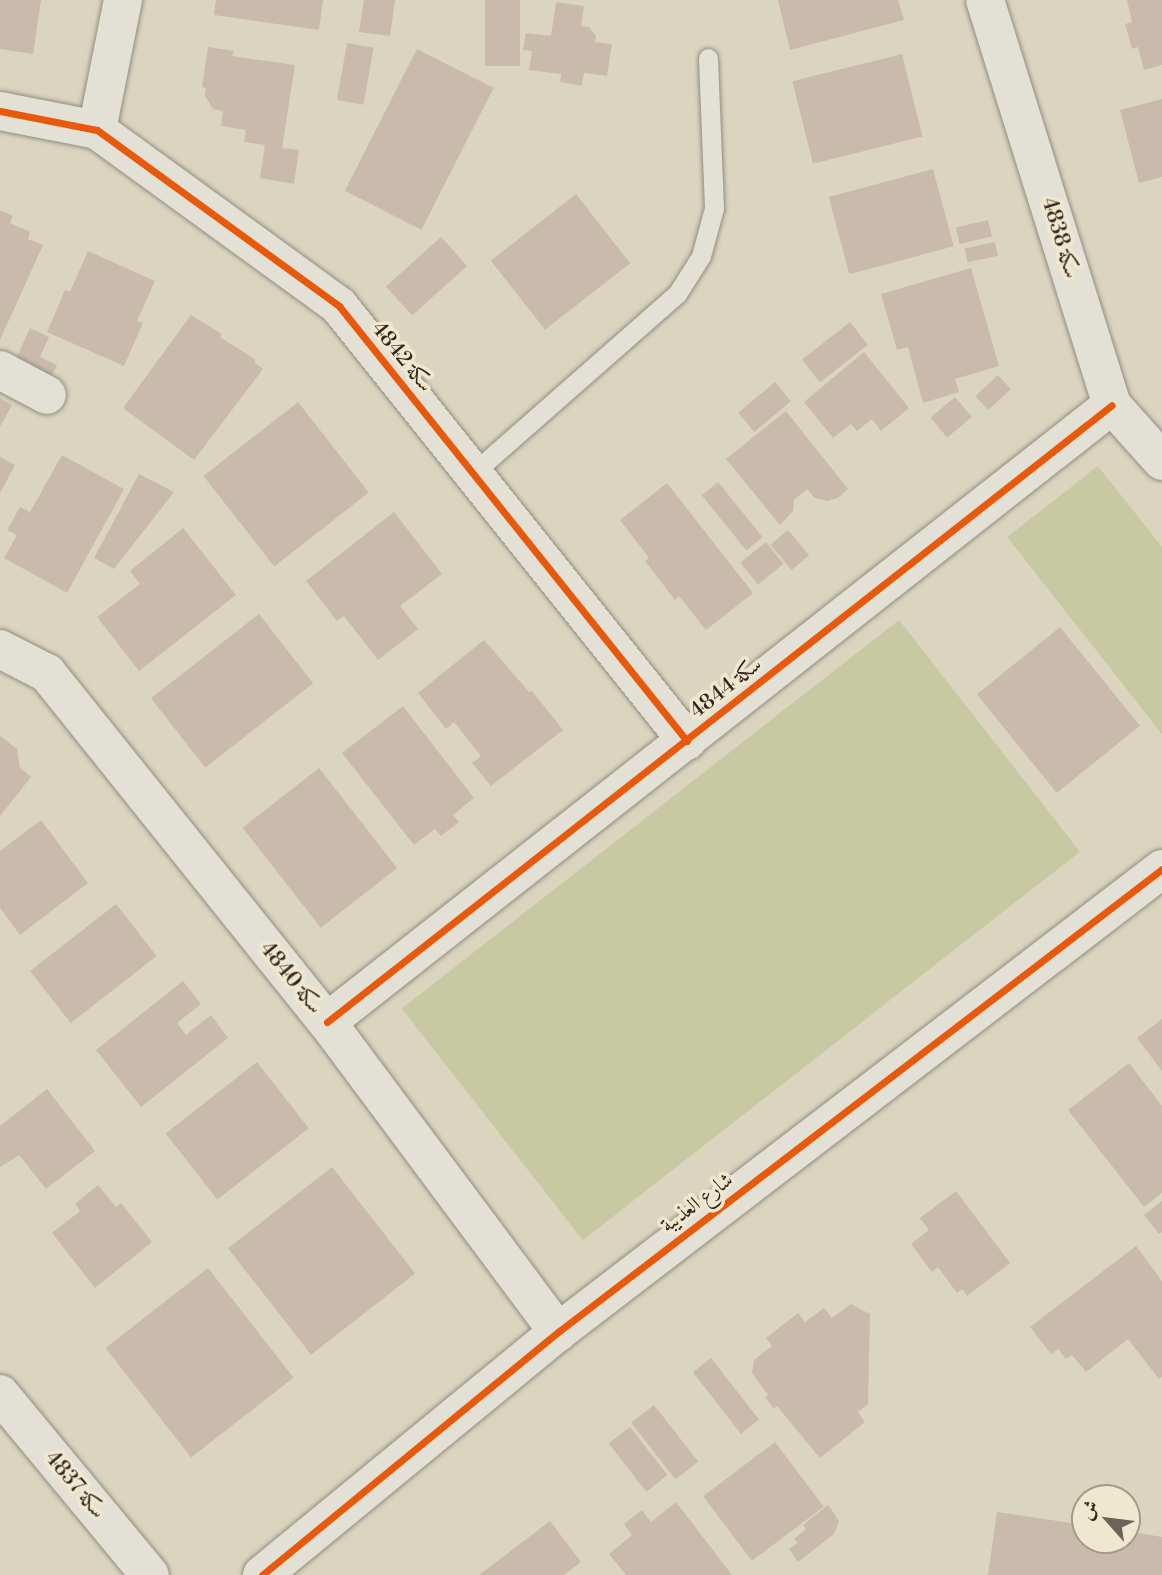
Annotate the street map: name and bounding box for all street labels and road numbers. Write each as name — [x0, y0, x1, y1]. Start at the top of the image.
street label: سكة 4838 — [1036, 195, 1084, 281]
street label: سكة 4842 — [366, 317, 438, 397]
street label: سكة 4844 — [685, 652, 767, 724]
street label: سكة 4840 — [254, 937, 328, 1019]
street label: شارع العذيبة — [656, 1168, 738, 1238]
street label: سكة 4837 — [40, 1446, 110, 1524]

